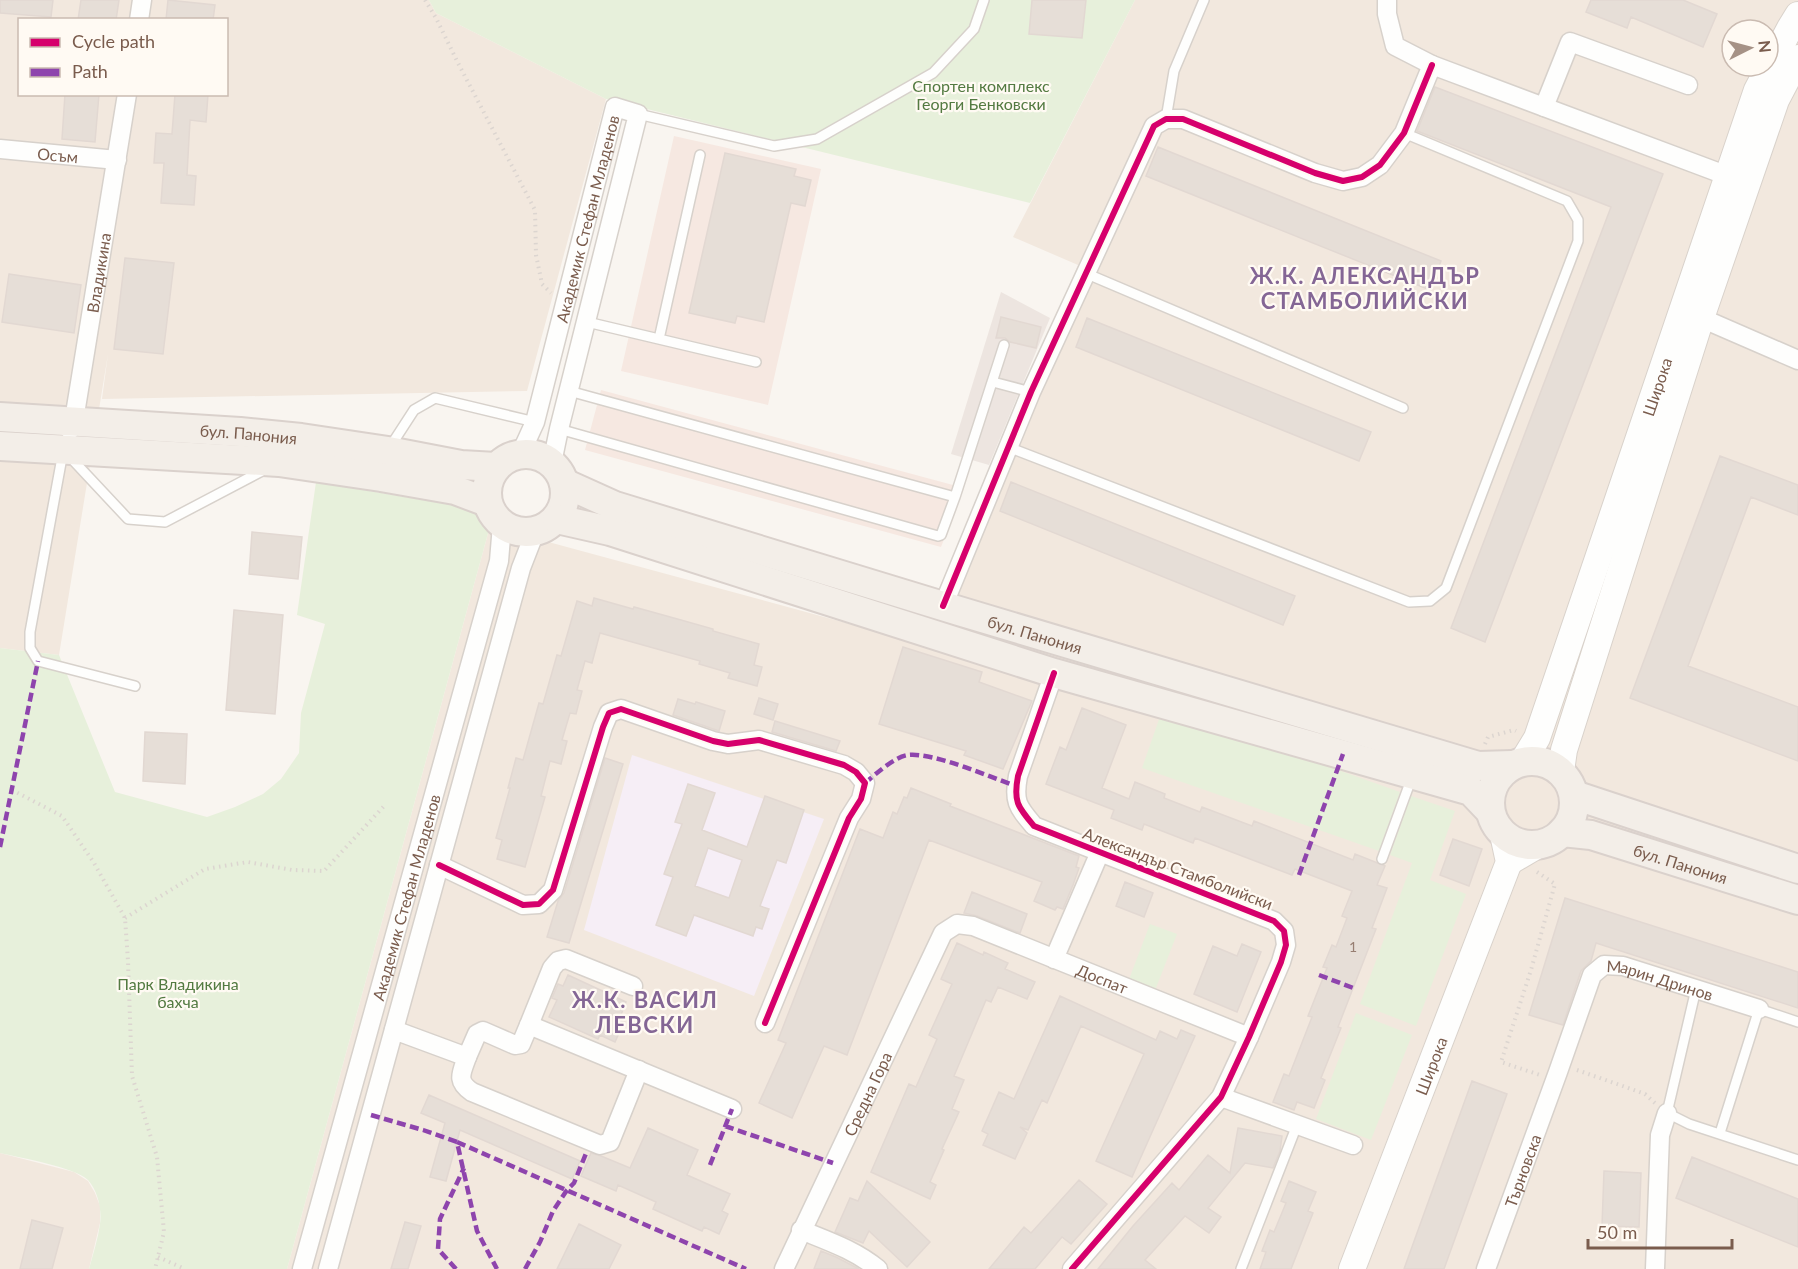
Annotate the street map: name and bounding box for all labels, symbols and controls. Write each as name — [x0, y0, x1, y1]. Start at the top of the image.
legend — [18, 18, 228, 96]
north arrow — [1720, 18, 1780, 78]
text: Cycle path — [72, 30, 155, 52]
text: N — [1755, 39, 1776, 54]
text: Path — [72, 60, 108, 82]
park label: Спортен комплекс Георги Бенковски — [912, 76, 1050, 113]
street label: Академик Стефан Младенов — [551, 113, 622, 324]
street label: Осъм — [36, 143, 79, 166]
street label: Владикина — [82, 231, 114, 314]
district label: Ж.К. АЛЕКСАНДЪР СТАМБОЛИЙСКИ — [1250, 262, 1480, 314]
street label: Широка — [1638, 355, 1675, 418]
street label: бул. Панония — [199, 420, 298, 447]
street label: бул. Панония — [986, 611, 1085, 657]
street label: Академик Стефан Младенов — [368, 792, 443, 1002]
street label: Александър Стамболийски — [1080, 823, 1276, 913]
street label: бул. Панония — [1631, 839, 1730, 887]
house number: 1 — [1349, 938, 1357, 955]
street label: Марин Дринов — [1606, 956, 1716, 1003]
street label: Доспат — [1074, 959, 1131, 997]
park label: Парк Владикина бахча — [117, 974, 239, 1011]
district label: Ж.К. ВАСИЛ ЛЕВСКИ — [572, 986, 718, 1038]
street label: Широка — [1411, 1034, 1450, 1097]
street label: Средна Гора — [839, 1049, 895, 1139]
street label: Търновска — [1500, 1131, 1544, 1210]
scale bar — [1588, 1212, 1732, 1250]
text: 50 m — [1597, 1221, 1637, 1243]

